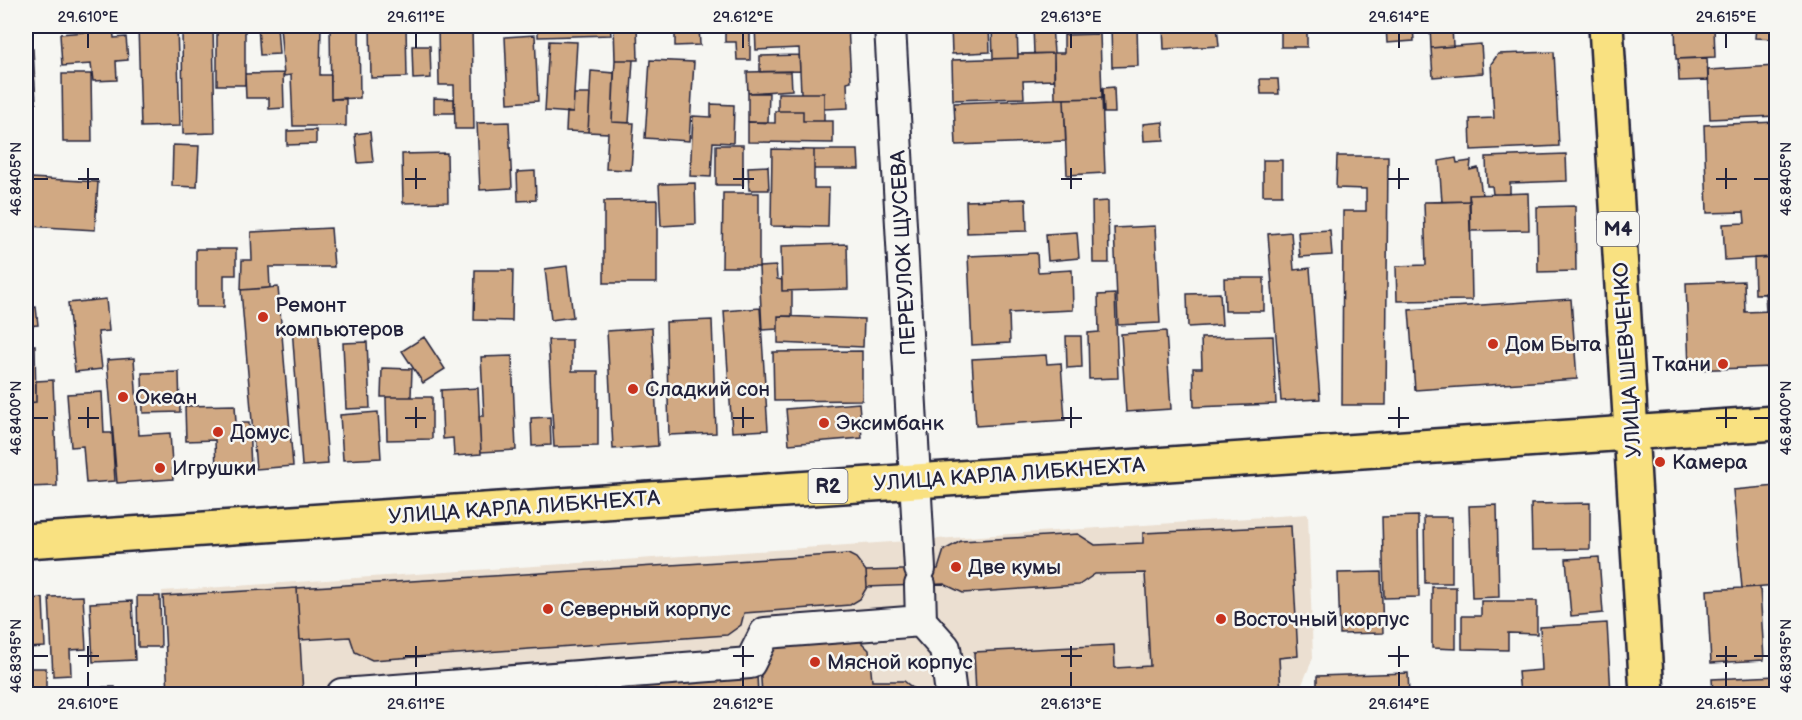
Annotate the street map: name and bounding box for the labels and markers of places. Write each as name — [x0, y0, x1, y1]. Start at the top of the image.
place label: Ремонт компьютеров — [275, 293, 404, 342]
marker: Ремонт компьютеров — [256, 310, 270, 324]
place label: Дом Быта — [1505, 332, 1602, 357]
marker: Дом Быта — [1486, 337, 1500, 351]
place label: Ткани — [1652, 352, 1711, 377]
marker: Ткани — [1716, 357, 1730, 371]
place label: Сладкий сон — [645, 377, 770, 402]
marker: Сладкий сон — [626, 382, 640, 396]
place label: Океан — [135, 385, 197, 410]
marker: Океан — [116, 390, 130, 404]
place label: Эксимбанк — [836, 411, 944, 436]
marker: Эксимбанк — [817, 416, 831, 430]
place label: Домус — [230, 420, 290, 445]
marker: Домус — [211, 425, 225, 439]
place label: Камера — [1672, 450, 1748, 475]
marker: Камера — [1653, 455, 1667, 469]
place label: Игрушки — [172, 456, 256, 481]
marker: Игрушки — [153, 461, 167, 475]
place label: Две кумы — [968, 555, 1061, 580]
marker: Две кумы — [949, 560, 963, 574]
place label: Северный корпус — [560, 597, 731, 622]
marker: Северный корпус — [541, 602, 555, 616]
place label: Восточный корпус — [1233, 607, 1409, 632]
marker: Восточный корпус — [1214, 612, 1228, 626]
place label: Мясной корпус — [827, 650, 973, 675]
marker: Мясной корпус — [808, 655, 822, 669]

